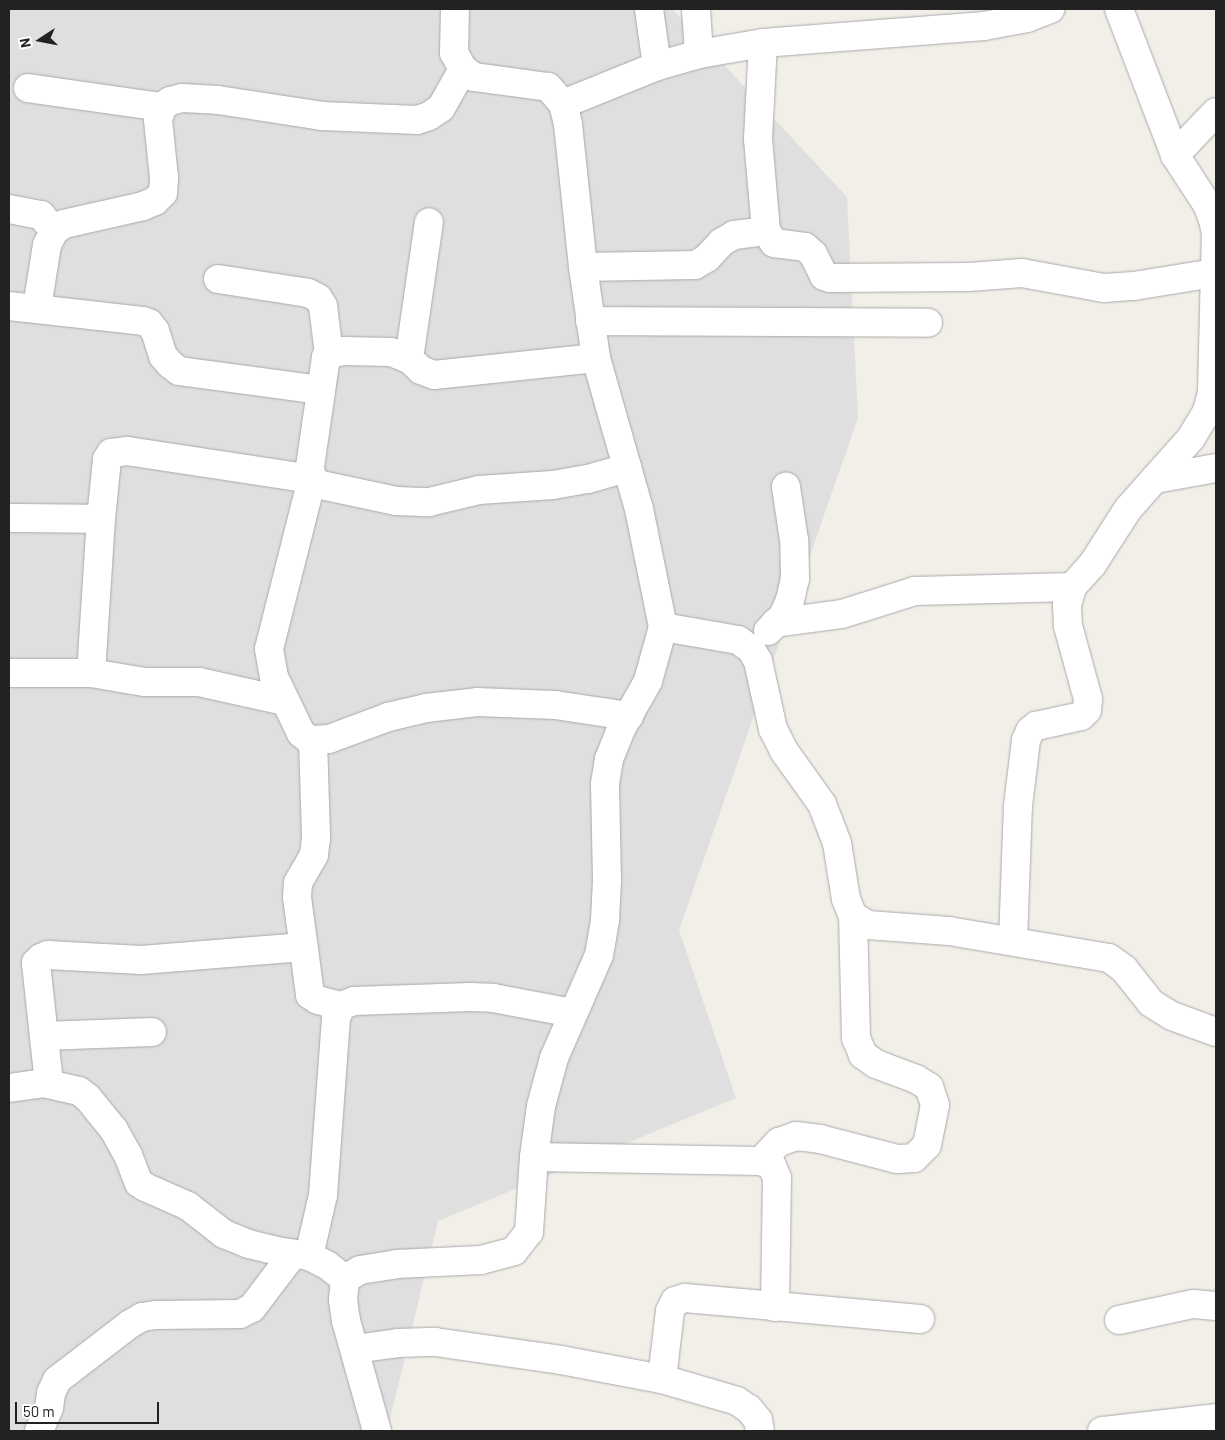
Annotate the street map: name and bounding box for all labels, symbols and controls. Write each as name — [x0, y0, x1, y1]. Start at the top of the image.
north arrow — [15, 15, 65, 65]
text: N — [16, 37, 34, 49]
scale bar — [18, 1392, 161, 1424]
text: 50 m — [23, 1402, 55, 1420]

